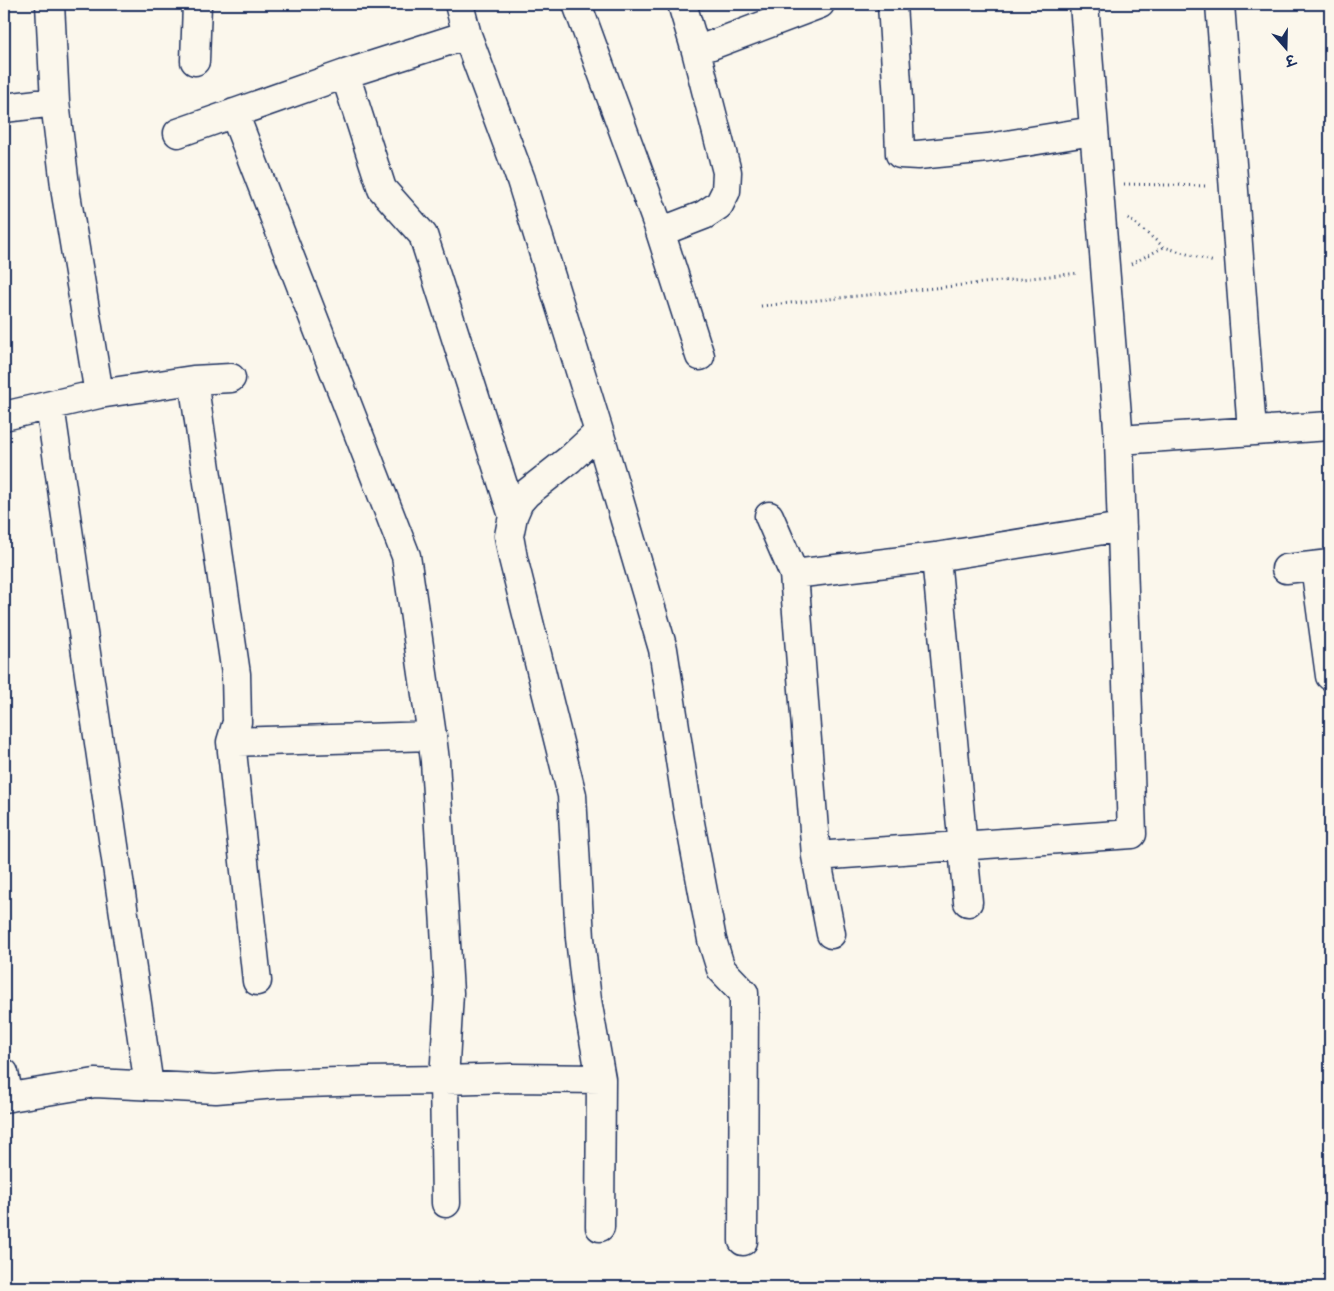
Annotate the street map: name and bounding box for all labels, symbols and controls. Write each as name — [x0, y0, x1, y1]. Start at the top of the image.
north arrow — [1262, 22, 1312, 72]
text: उ — [1281, 49, 1300, 72]

